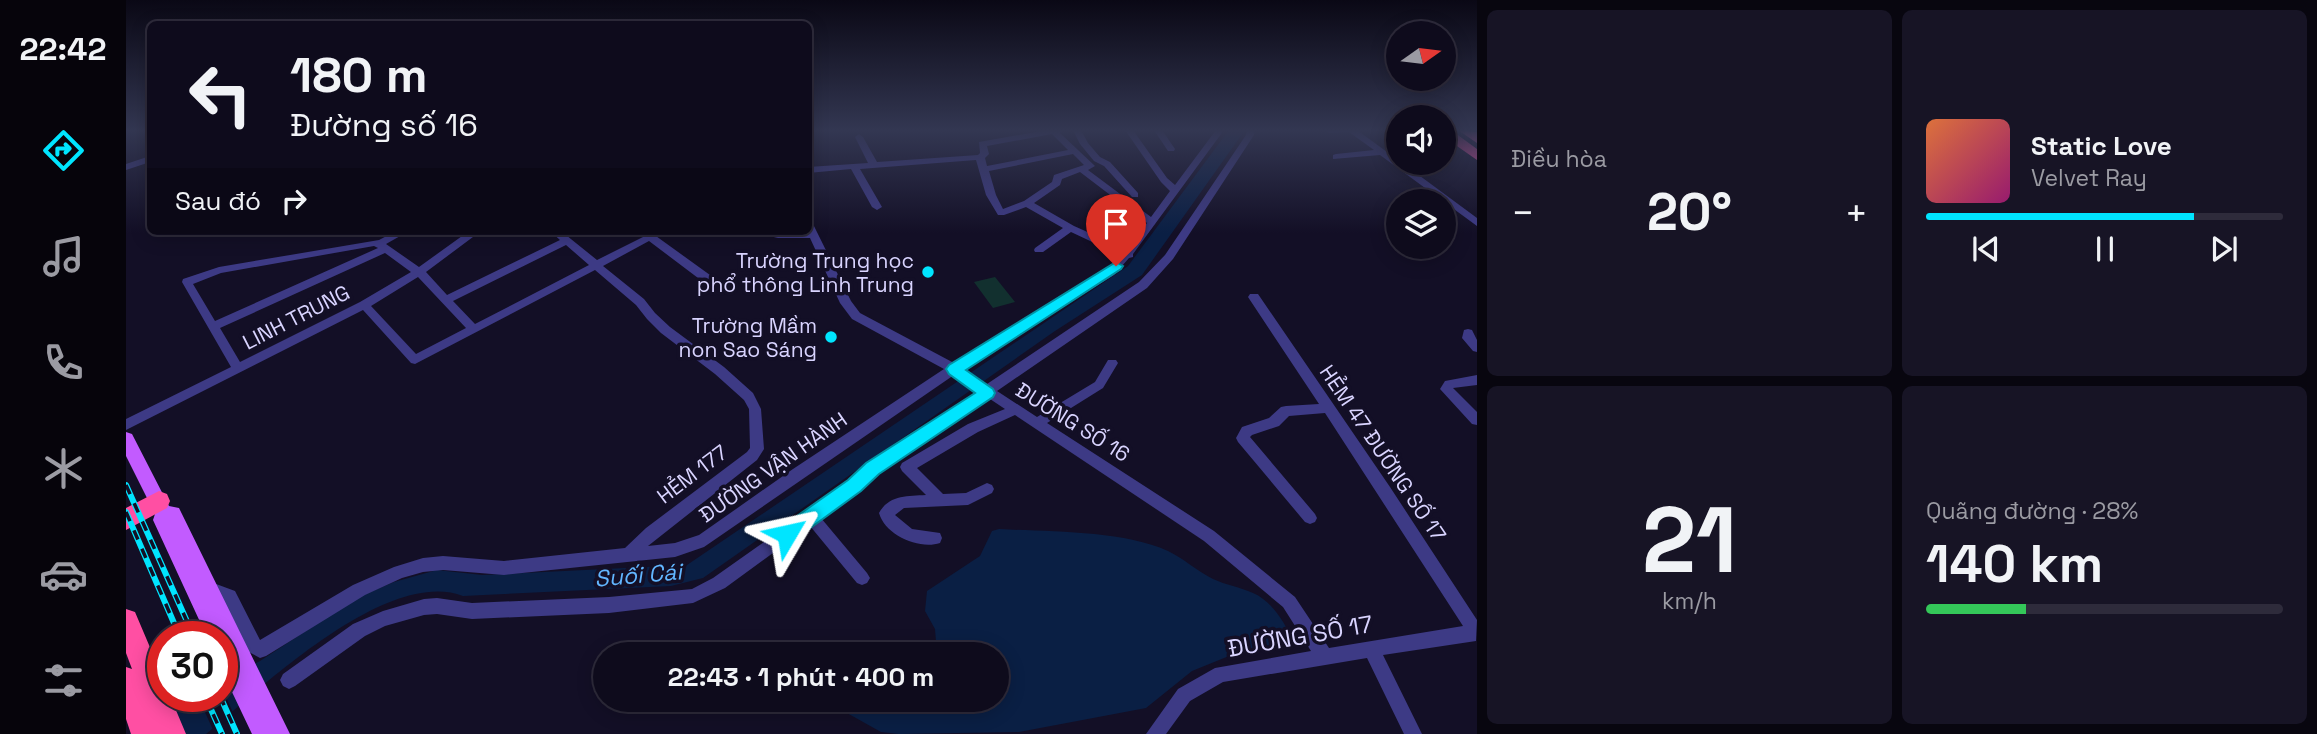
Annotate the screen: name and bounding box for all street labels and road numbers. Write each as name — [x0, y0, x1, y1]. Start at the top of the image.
street label: LINH TRUNG — [238, 279, 354, 355]
street label: HẺM 47 ĐƯỜNG SỐ 17 — [1314, 359, 1453, 547]
street label: ĐƯỜNG SỐ 16 — [1011, 375, 1136, 468]
street label: ĐƯỜNG VẬN HÀNH — [694, 406, 852, 528]
street label: HẺM 177 — [651, 439, 733, 509]
street label: ĐƯỜNG SỐ 17 — [1225, 608, 1375, 664]

